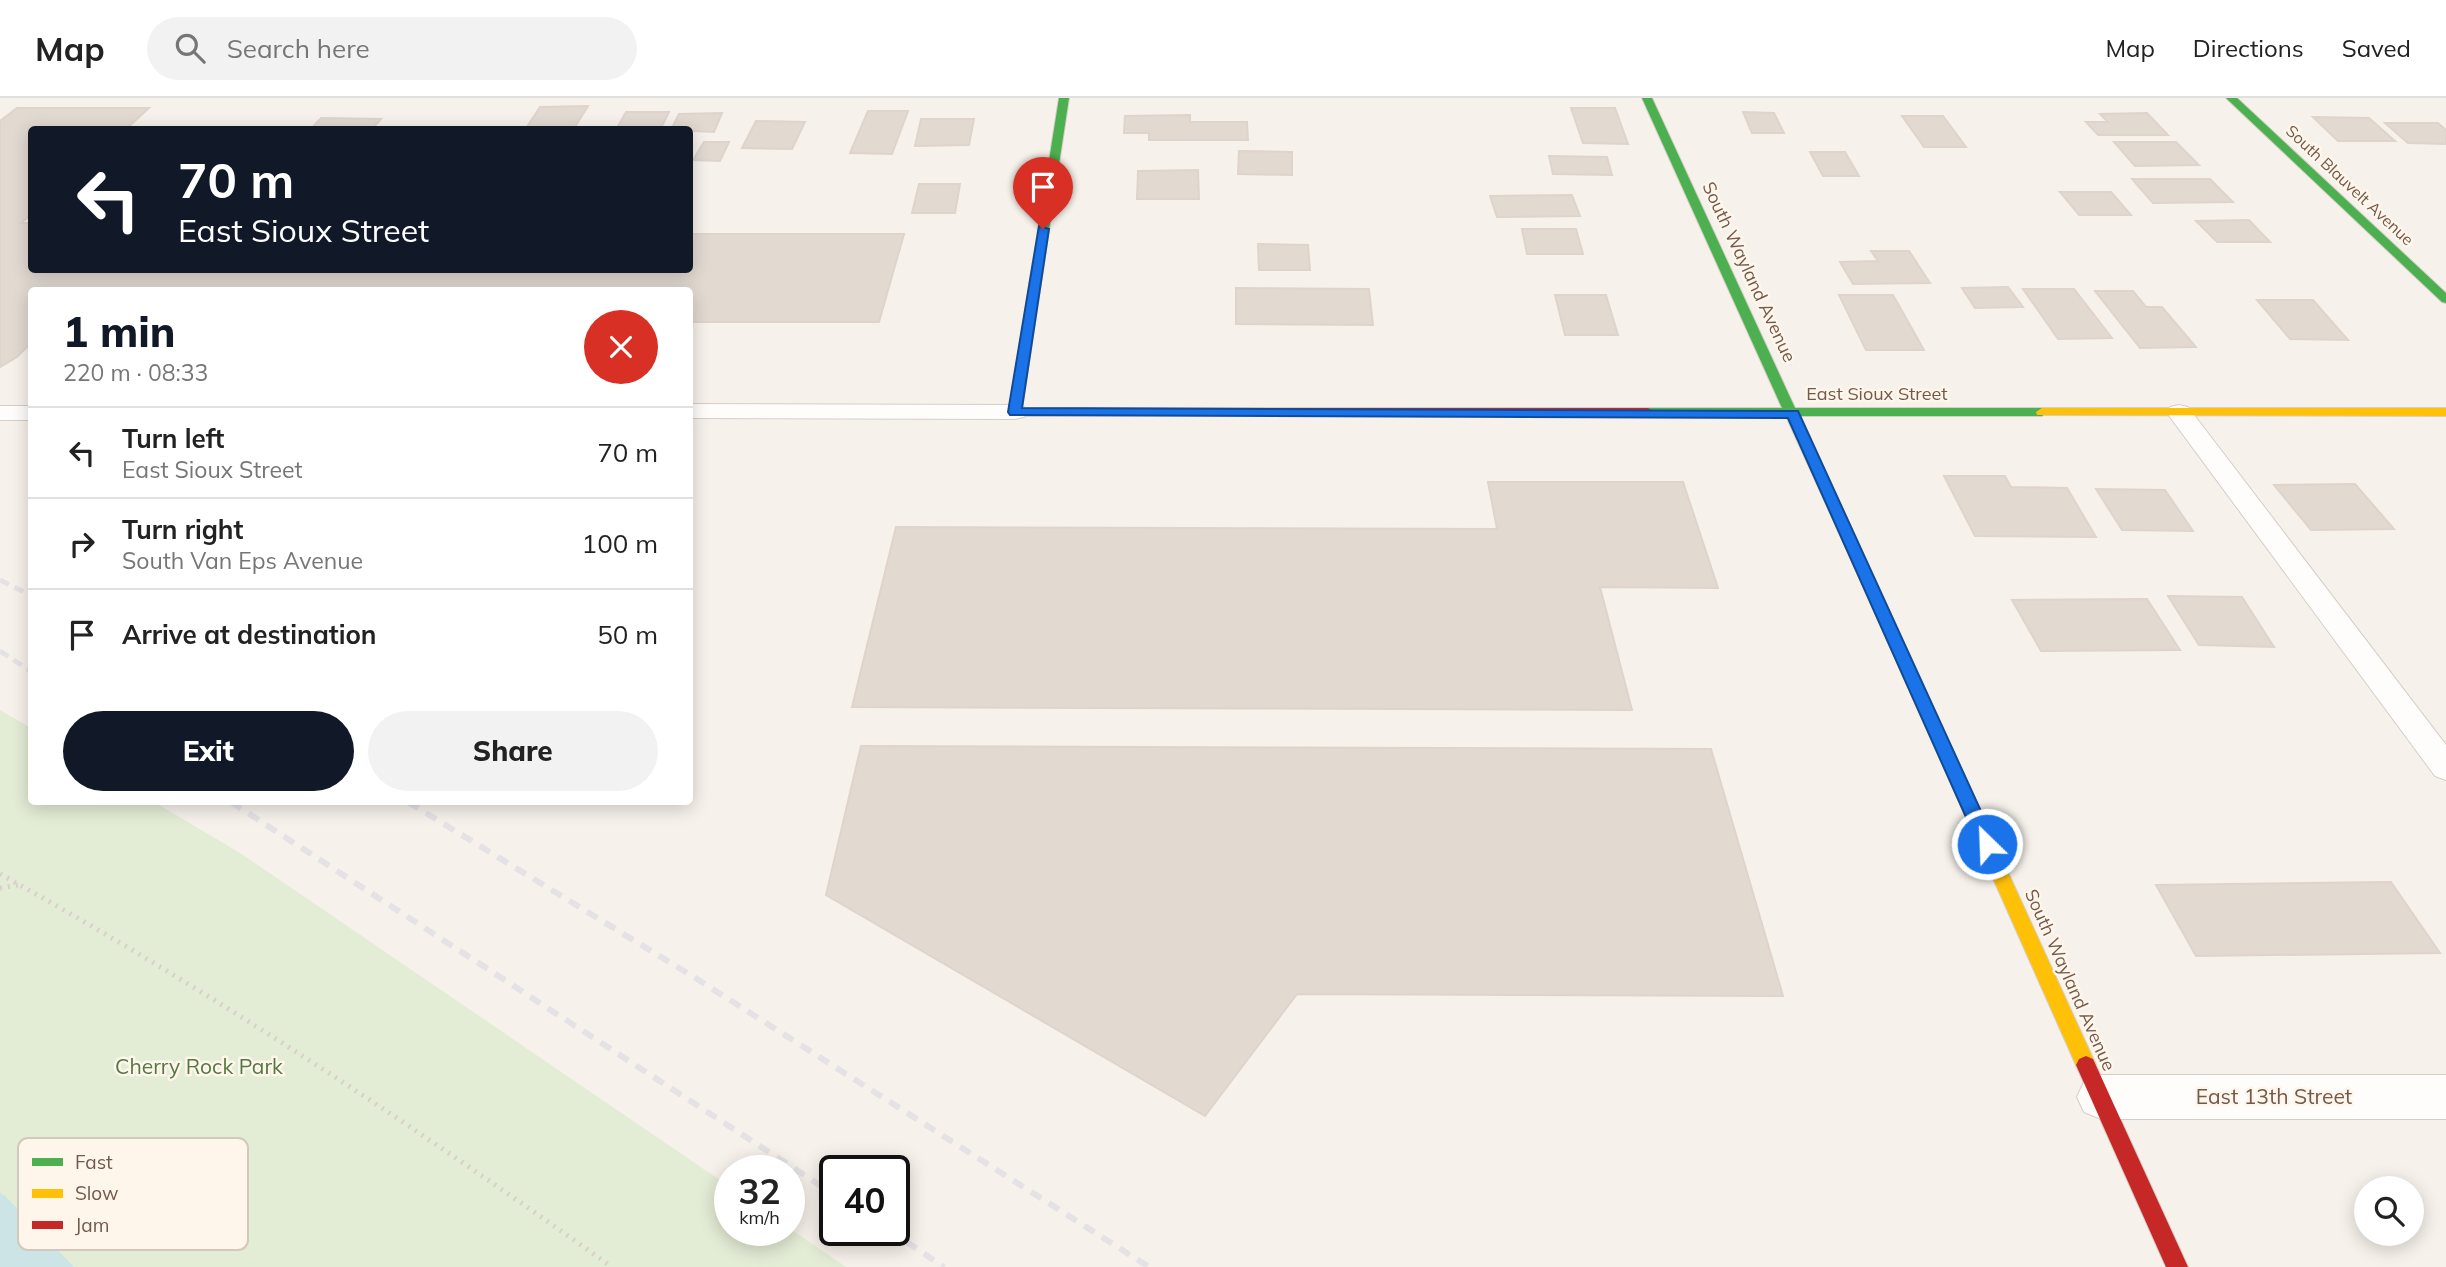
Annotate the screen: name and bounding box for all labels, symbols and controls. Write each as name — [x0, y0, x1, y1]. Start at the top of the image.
search box — [147, 17, 637, 80]
text: Map — [35, 28, 105, 69]
icon: search — [171, 29, 209, 67]
text: Search here — [227, 32, 370, 65]
text: Map — [2105, 33, 2155, 63]
text: Directions — [2193, 33, 2304, 63]
text: Saved — [2342, 33, 2411, 63]
street label: South Blauvelt Avenue — [2282, 121, 2418, 249]
text: 70 m — [178, 149, 294, 210]
icon: left — [63, 154, 154, 245]
pin — [1013, 157, 1073, 229]
icon: arrive — [1024, 168, 1062, 206]
street label: South Wayland Avenue — [1698, 178, 1801, 366]
text: East Sioux Street — [178, 210, 429, 250]
text: 1 min — [63, 305, 176, 358]
button: close — [584, 310, 658, 384]
text: 220 m · 08:33 — [63, 358, 208, 387]
street label: East Sioux Street — [1806, 382, 1948, 405]
text: Turn left — [122, 422, 224, 455]
icon: left — [63, 434, 101, 472]
text: 70 m — [597, 436, 658, 469]
text: East Sioux Street — [122, 455, 303, 484]
text: Turn right — [122, 513, 243, 546]
icon: right — [63, 525, 101, 563]
text: 100 m — [582, 527, 658, 560]
text: South Van Eps Avenue — [122, 546, 363, 575]
icon: arrive — [63, 616, 101, 654]
text: Arrive at destination — [122, 618, 377, 651]
text: 50 m — [597, 618, 658, 651]
button: Exit — [63, 711, 354, 791]
button: Share — [368, 711, 658, 791]
position arrow — [1950, 807, 2024, 881]
street label: South Wayland Avenue — [2020, 885, 2121, 1074]
park label: Cherry Rock Park — [115, 1053, 283, 1079]
street label: East 13th Street — [2196, 1083, 2352, 1109]
legend — [18, 1138, 248, 1250]
text: Fast — [75, 1150, 113, 1174]
speed limit sign: 40 — [819, 1155, 910, 1246]
text: 32 — [738, 1169, 781, 1213]
map controls — [2354, 1176, 2424, 1246]
button: search — [2354, 1176, 2424, 1246]
text: Slow — [75, 1181, 119, 1205]
text: km/h — [739, 1206, 780, 1229]
text: Jam — [75, 1213, 109, 1237]

